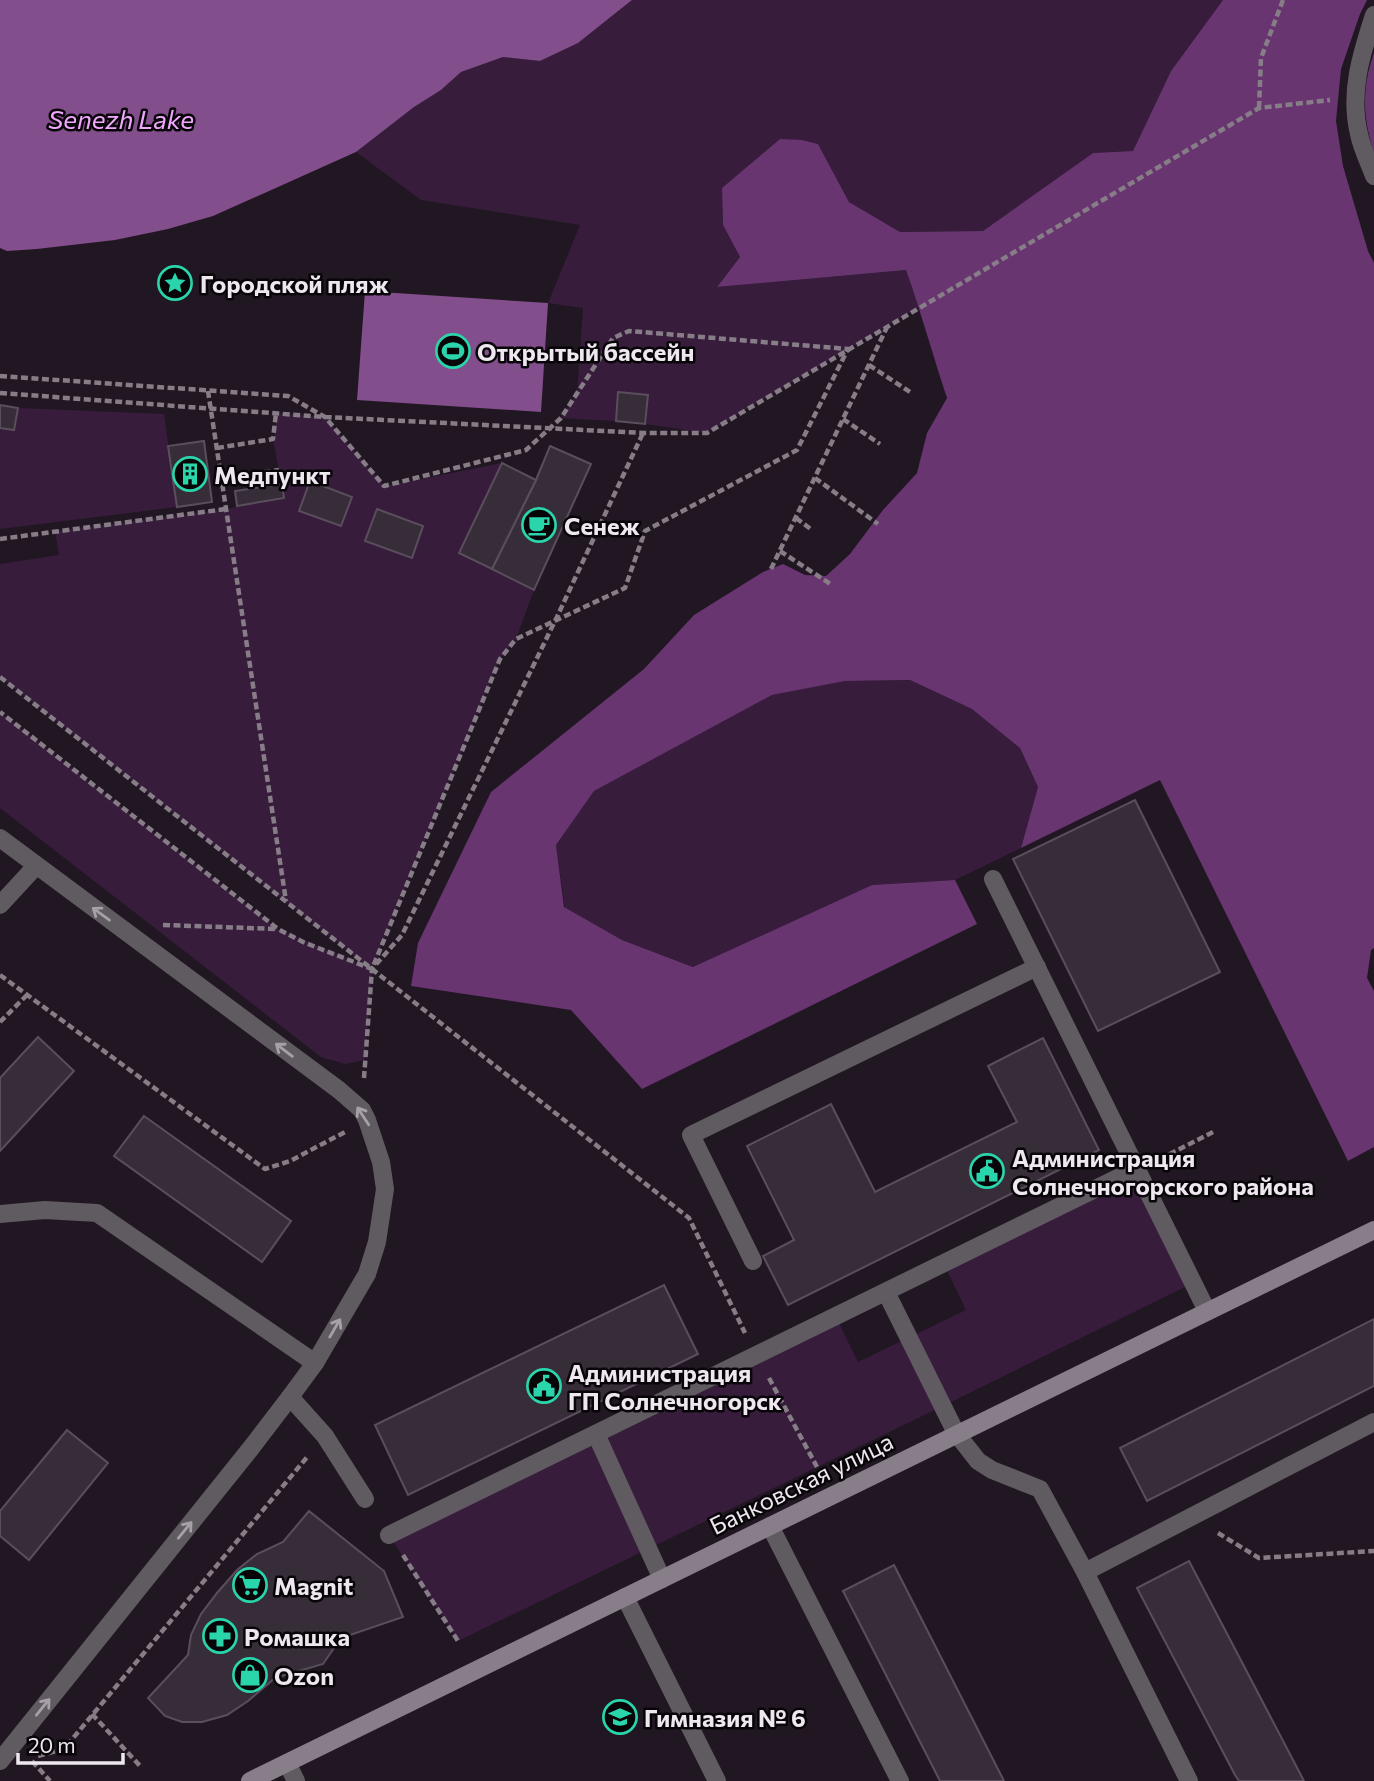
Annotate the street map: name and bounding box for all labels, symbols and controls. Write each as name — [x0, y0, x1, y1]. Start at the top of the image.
water label: Senezh Lake — [48, 103, 194, 134]
place icon: Городской пляж — [156, 264, 194, 302]
place label: Городской пляж — [200, 269, 390, 298]
sports icon: Открытый бассейн — [434, 332, 472, 370]
place label: Открытый бассейн — [477, 337, 694, 366]
building icon: Медпункт — [171, 455, 209, 493]
place label: Медпункт — [214, 460, 331, 489]
cafe icon: Сенеж — [520, 506, 558, 544]
place label: Сенеж — [564, 511, 641, 540]
one-way arrow — [92, 907, 111, 922]
one-way arrow — [275, 1042, 294, 1057]
one-way arrow — [355, 1106, 369, 1126]
place label: Администрация Солнечногорского района — [1012, 1143, 1314, 1200]
public building icon: Администрация Солнечногорского района — [968, 1152, 1006, 1190]
one-way arrow — [329, 1318, 342, 1339]
place label: Администрация ГП Солнечногорск — [568, 1358, 782, 1415]
public building icon: Администрация ГП Солнечногорск — [525, 1367, 563, 1405]
street label: Банковская улица — [705, 1426, 897, 1540]
one-way arrow — [178, 1522, 193, 1540]
supermarket icon: Magnit — [231, 1566, 269, 1604]
place label: Magnit — [274, 1571, 353, 1600]
pharmacy icon: Ромашка — [201, 1617, 239, 1655]
place label: Ромашка — [244, 1622, 350, 1651]
shop icon: Ozon — [231, 1656, 269, 1694]
place label: Ozon — [274, 1661, 334, 1690]
school or university icon: Гимназия № 6 — [601, 1698, 639, 1736]
one-way arrow — [35, 1699, 50, 1717]
place label: Гимназия № 6 — [644, 1703, 806, 1732]
scale bar — [18, 1722, 122, 1766]
text: 20 m — [28, 1732, 76, 1757]

